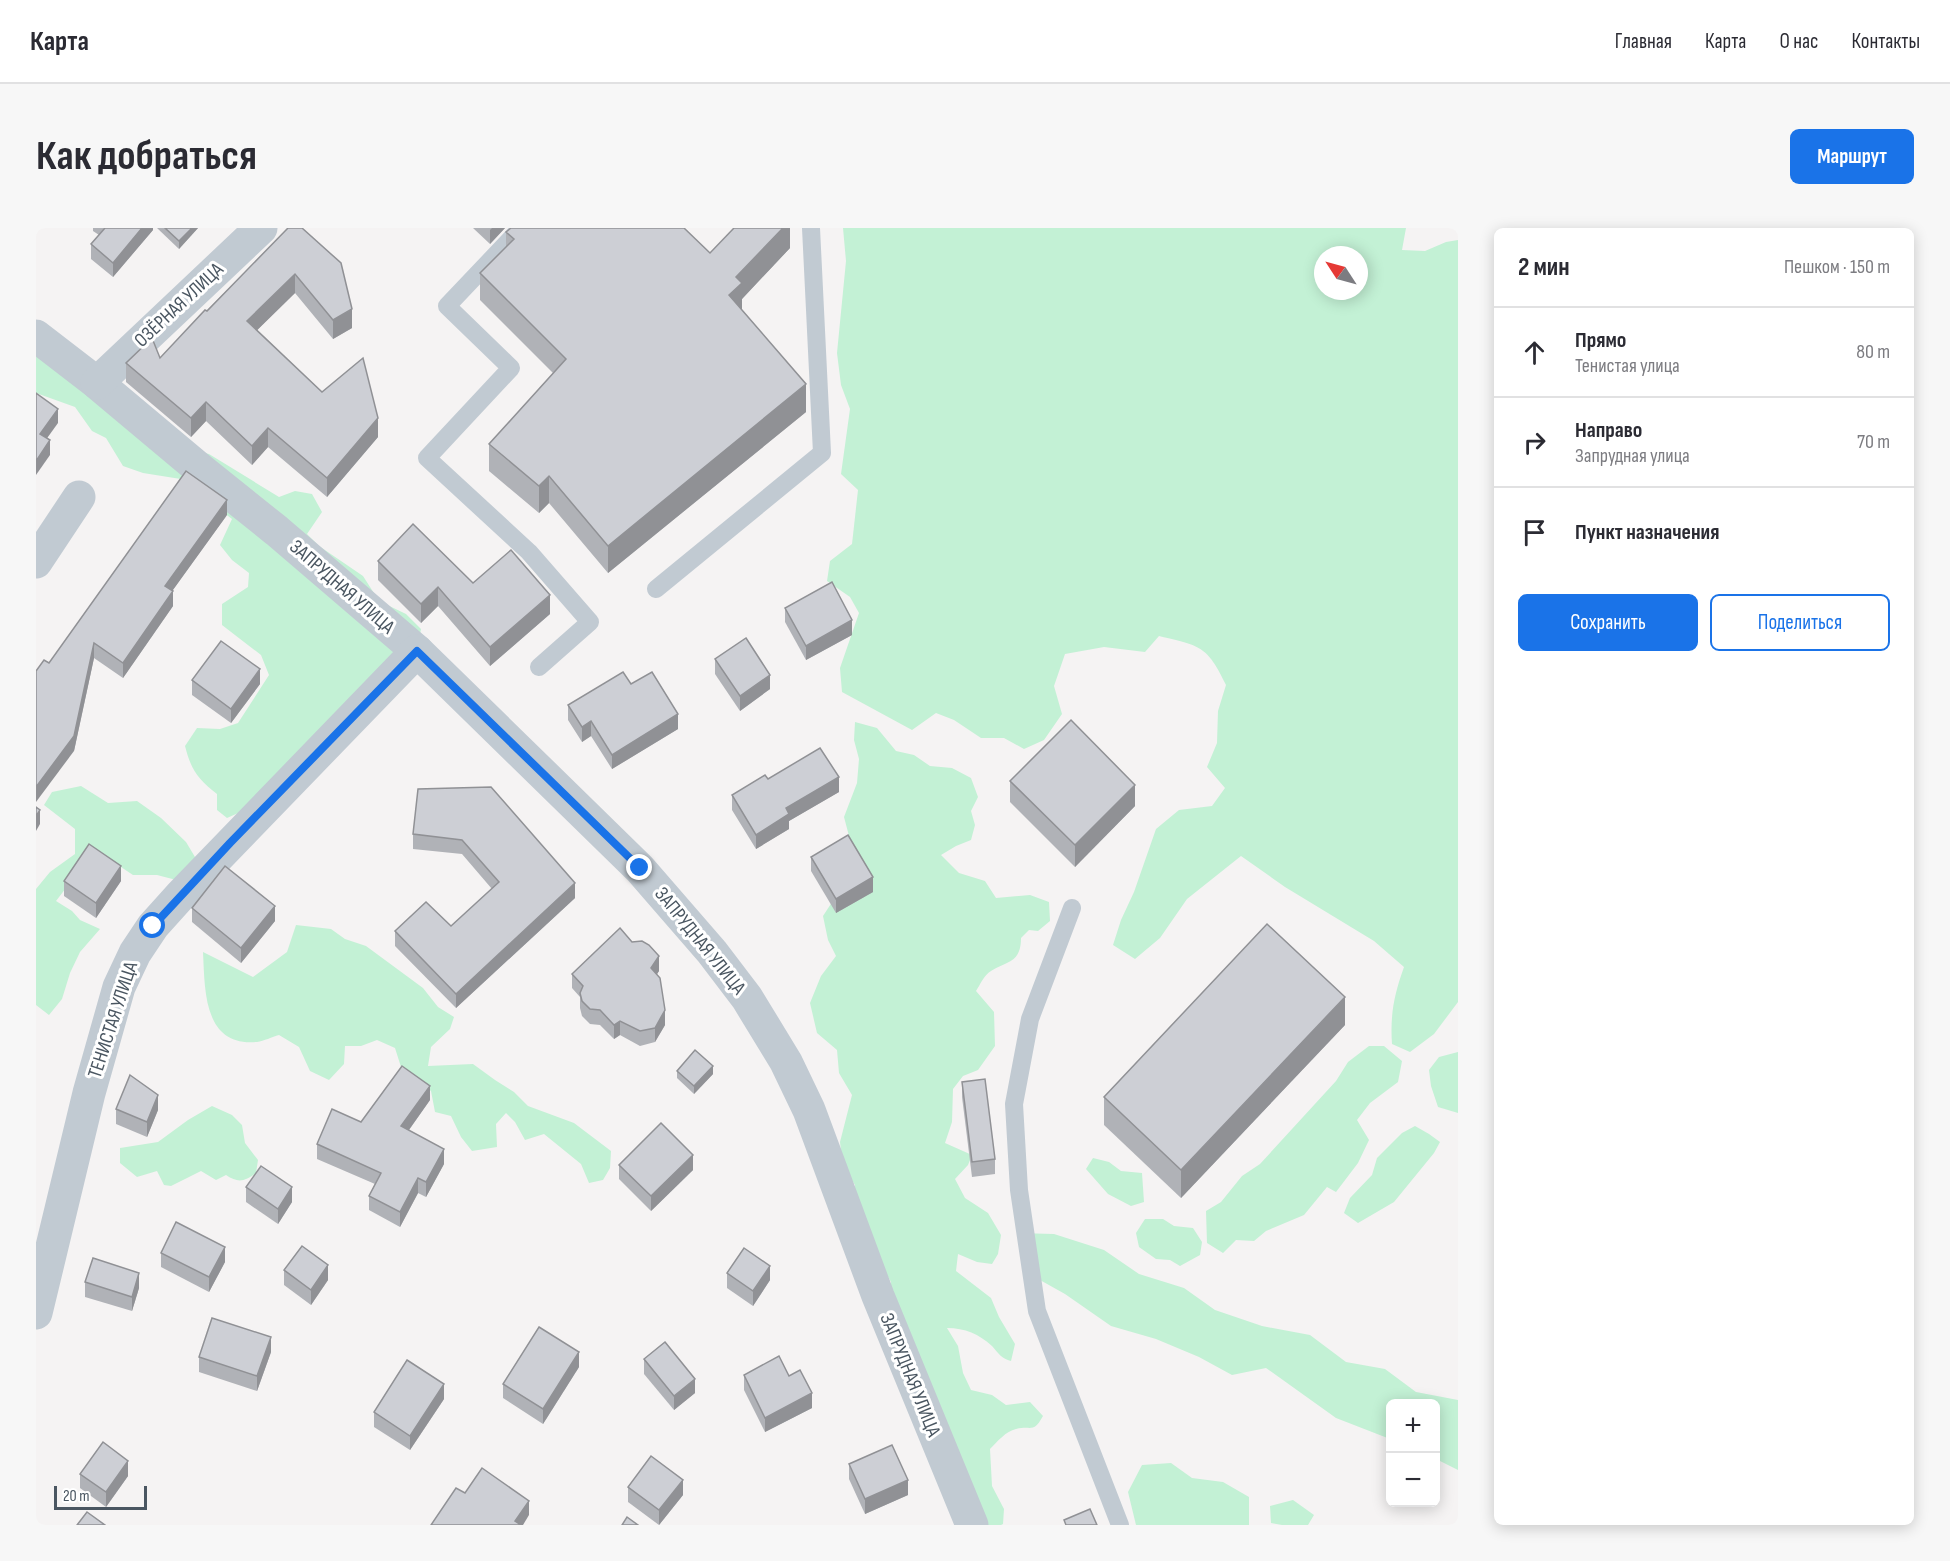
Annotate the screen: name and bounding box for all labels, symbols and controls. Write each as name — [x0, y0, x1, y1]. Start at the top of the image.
text: Карта — [30, 25, 89, 58]
text: Главная — [1615, 29, 1672, 54]
text: Карта — [1705, 29, 1746, 54]
text: О нас — [1779, 29, 1818, 54]
text: Контакты — [1851, 29, 1920, 54]
button: Маршрут — [1790, 129, 1914, 184]
text: Как добраться — [36, 131, 257, 182]
north arrow — [1314, 246, 1368, 300]
text: 2 мин — [1518, 252, 1570, 283]
text: Пешком · 150 m — [1784, 255, 1890, 279]
street label: ОЗЁРНАЯ УЛИЦА — [130, 257, 229, 352]
text: Прямо — [1575, 327, 1626, 354]
icon: ahead — [1518, 336, 1551, 369]
text: 80 m — [1856, 340, 1890, 364]
text: Тенистая улица — [1575, 354, 1680, 378]
text: Направо — [1575, 417, 1642, 444]
icon: right — [1518, 426, 1551, 459]
text: 70 m — [1857, 430, 1890, 454]
text: Запрудная улица — [1575, 444, 1690, 468]
icon: arrive — [1518, 516, 1551, 549]
text: Пункт назначения — [1575, 519, 1719, 546]
street label: ЗАПРУДНАЯ УЛИЦА — [285, 535, 400, 639]
button: Сохранить — [1518, 594, 1698, 651]
button: Поделиться — [1710, 594, 1890, 651]
route end — [626, 854, 652, 880]
street label: ЗАПРУДНАЯ УЛИЦА — [649, 883, 751, 1000]
route start — [139, 912, 165, 938]
street label: ТЕНИСТАЯ УЛИЦА — [83, 958, 143, 1081]
street label: ЗАПРУДНАЯ УЛИЦА — [874, 1310, 946, 1441]
map controls — [1386, 1399, 1440, 1507]
button: + — [1386, 1399, 1440, 1453]
button: − — [1386, 1453, 1440, 1507]
scale bar — [54, 1483, 147, 1510]
text: 20 m — [63, 1487, 90, 1506]

